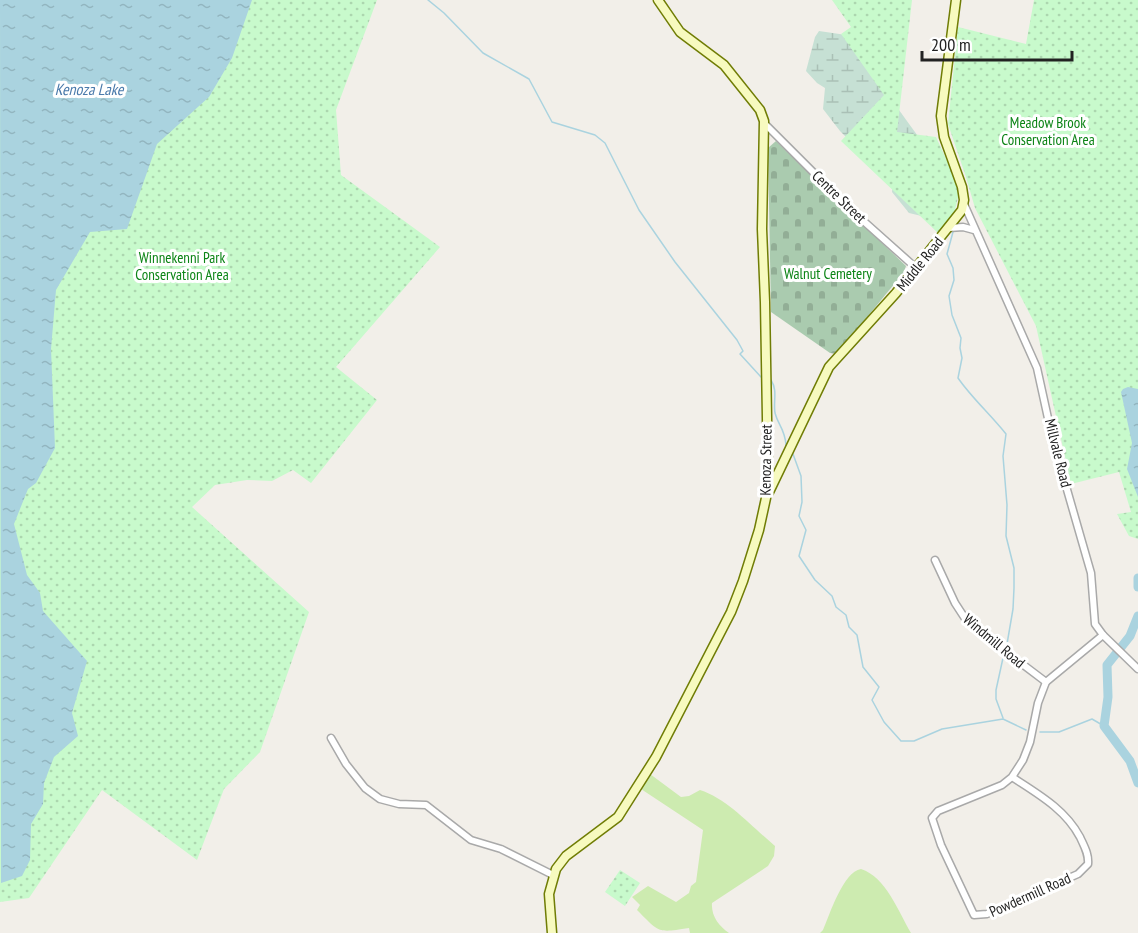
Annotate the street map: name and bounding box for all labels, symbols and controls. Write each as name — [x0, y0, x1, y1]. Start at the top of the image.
scale bar — [922, 24, 1072, 62]
text: 200 m — [931, 33, 971, 56]
water label: Kenoza Lake — [55, 79, 125, 99]
park label: Meadow Brook Conservation Area — [1001, 113, 1095, 149]
street label: Centre Street — [808, 166, 870, 227]
street label: Middle Road — [892, 233, 947, 295]
park label: Winnekenni Park Conservation Area — [135, 248, 229, 284]
park label: Walnut Cemetery — [784, 264, 872, 283]
street label: Millvale Road — [1041, 417, 1076, 489]
street label: Kenoza Street — [755, 424, 776, 496]
street label: Windmill Road — [959, 609, 1029, 672]
street label: Powdermill Road — [986, 868, 1073, 921]

